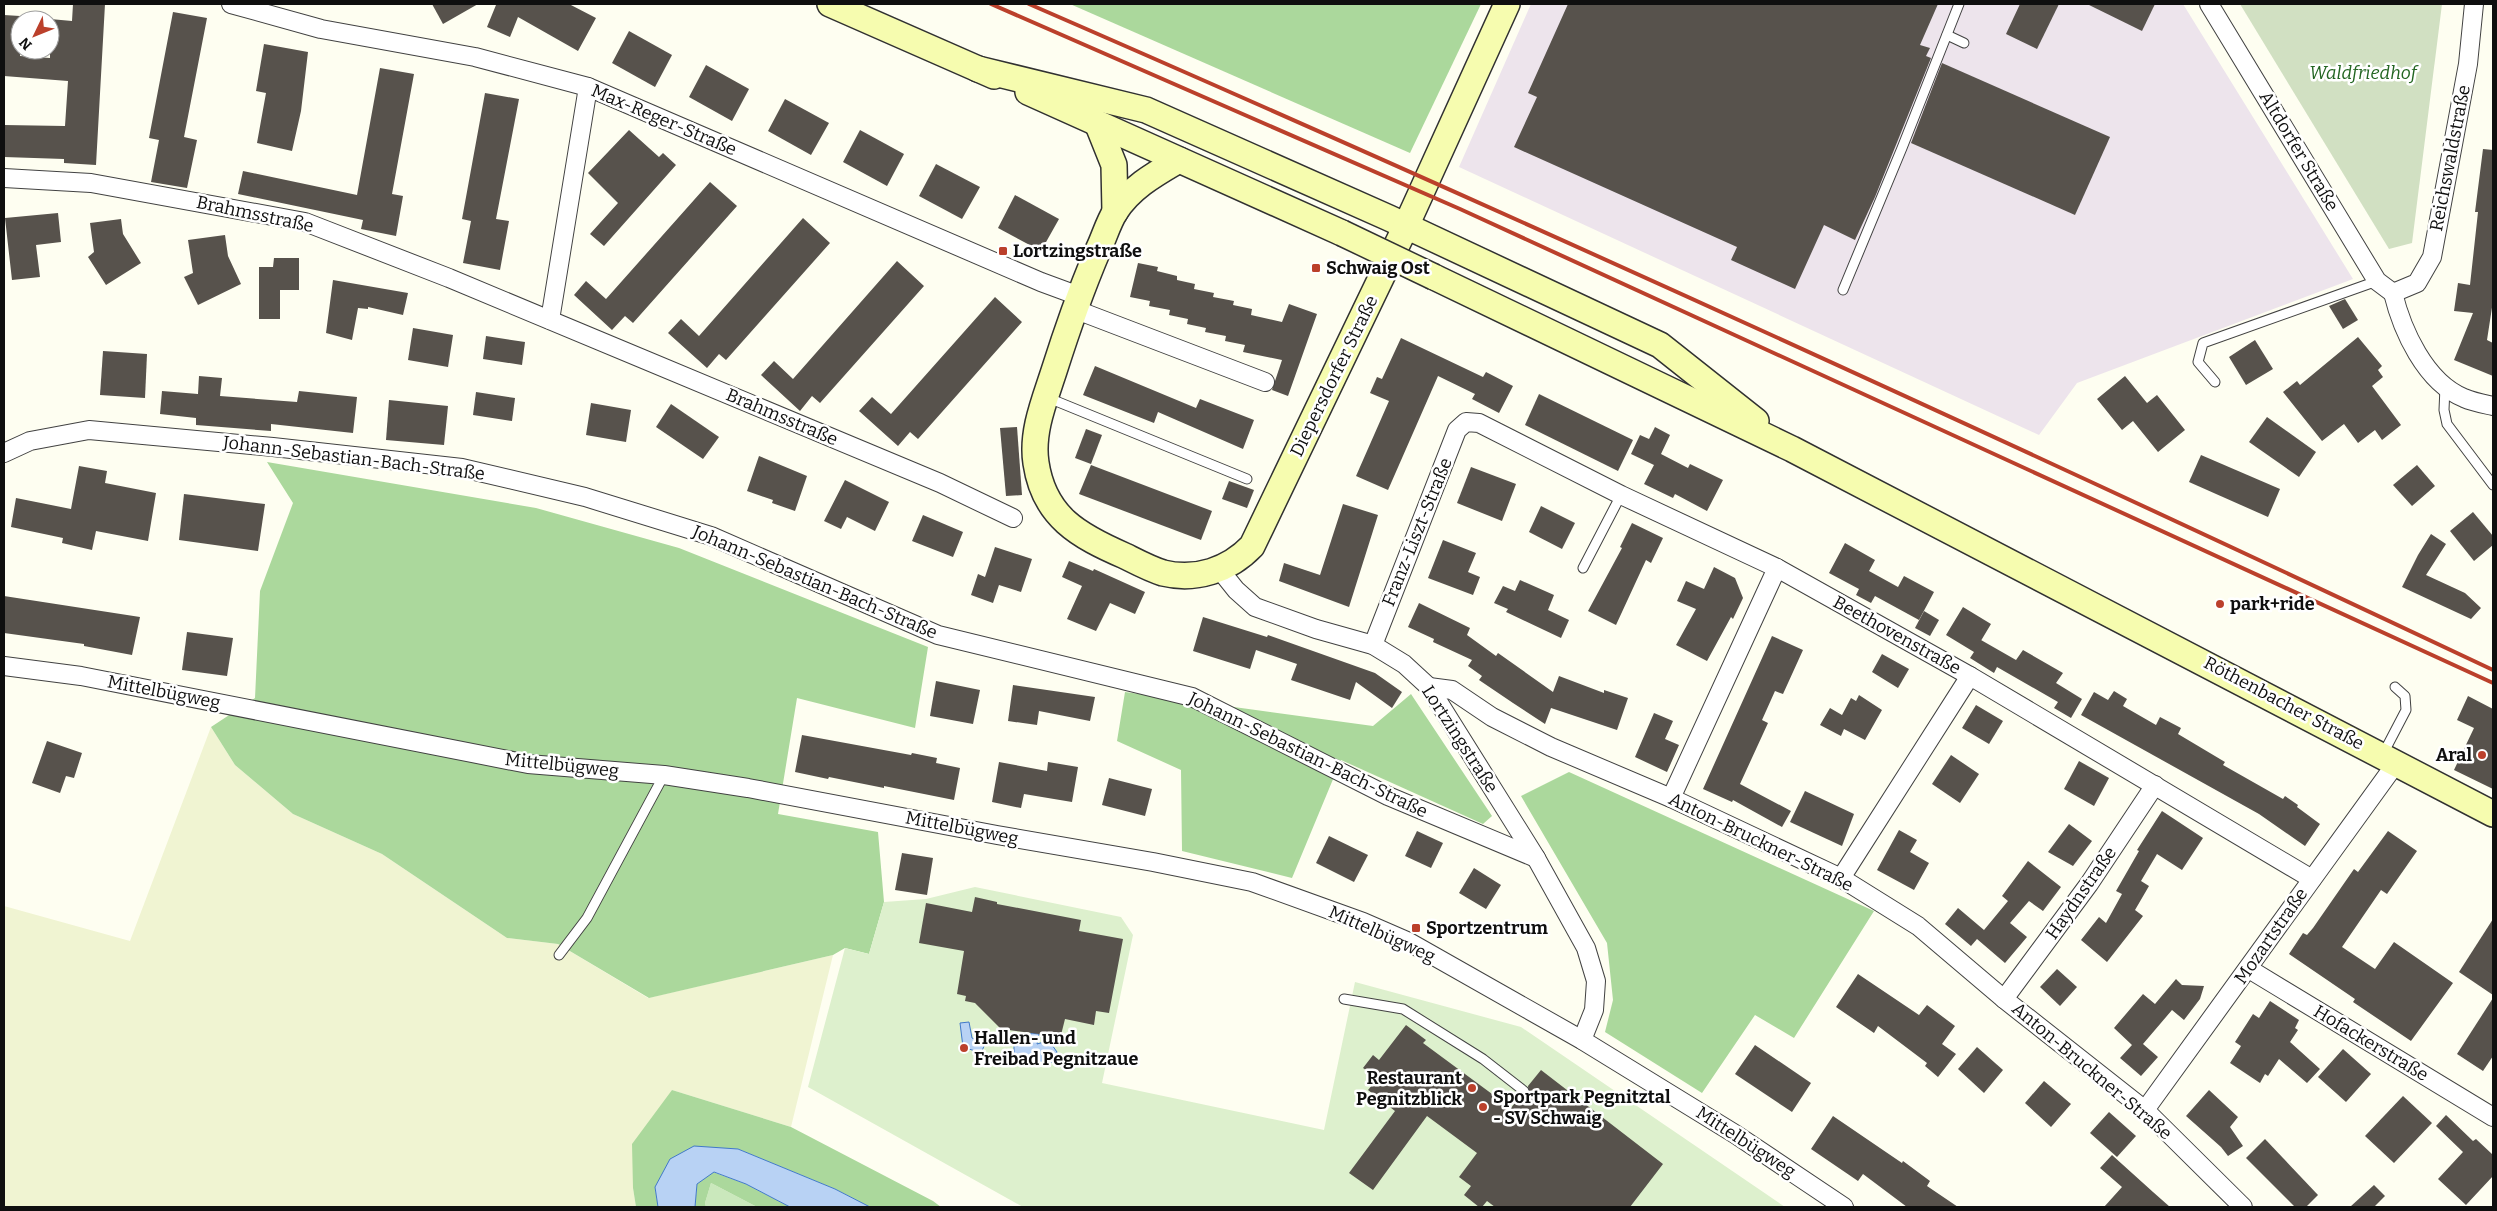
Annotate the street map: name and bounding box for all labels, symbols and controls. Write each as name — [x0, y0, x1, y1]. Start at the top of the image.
north arrow — [10, 10, 60, 60]
text: N — [16, 34, 36, 53]
park label: Waldfriedhof — [2309, 62, 2420, 84]
street label: Max-Reger-Straße — [588, 79, 740, 161]
street label: Reichswaldstraße — [2425, 83, 2475, 233]
street label: Altdorfer Straße — [2255, 87, 2343, 215]
street label: Brahmsstraße — [194, 191, 316, 237]
place label: Lortzingstraße — [1013, 240, 1142, 262]
marker: Lortzingstraße — [997, 245, 1009, 257]
place label: Schwaig Ost — [1326, 257, 1430, 279]
marker: Schwaig Ost — [1310, 262, 1322, 274]
street label: Diepersdorfer Straße — [1285, 292, 1383, 460]
street label: Brahmsstraße — [723, 384, 841, 450]
street label: Johann-Sebastian-Bach-Straße — [221, 431, 486, 485]
street label: Franz-Liszt-Straße — [1377, 455, 1457, 609]
street label: Johann-Sebastian-Bach-Straße — [688, 520, 941, 644]
street label: Beethovenstraße — [1829, 591, 1965, 679]
place label: park+ride — [2230, 593, 2315, 615]
marker: park+ride — [2214, 598, 2226, 610]
street label: Röthenbacher Straße — [2200, 651, 2368, 755]
street label: Mittelbügweg — [106, 670, 222, 714]
street label: Lortzingstraße — [1417, 681, 1503, 797]
street label: Johann-Sebastian-Bach-Straße — [1184, 687, 1431, 823]
place label: Aral — [2436, 744, 2472, 766]
street label: Mittelbügweg — [504, 748, 620, 782]
marker: Aral — [2476, 749, 2488, 761]
street label: Anton-Bruckner-Straße — [1665, 788, 1857, 896]
street label: Mittelbügweg — [904, 806, 1020, 850]
street label: Haydnstraße — [2041, 842, 2121, 944]
street label: Mozartstraße — [2230, 884, 2312, 988]
street label: Mittelbügweg — [1325, 901, 1439, 967]
place label: Sportzentrum — [1426, 917, 1548, 939]
marker: Sportzentrum — [1410, 922, 1422, 934]
street label: Anton-Bruckner-Straße — [2007, 998, 2177, 1144]
street label: Hofackerstraße — [2310, 1000, 2432, 1086]
place label: Hallen- und Freibad Pegnitzaue — [974, 1027, 1138, 1070]
marker: Hallen- und Freibad Pegnitzaue — [958, 1042, 970, 1054]
place label: Restaurant Pegnitzblick — [1356, 1067, 1462, 1110]
marker: Restaurant Pegnitzblick — [1466, 1082, 1478, 1094]
place label: Sportpark Pegnitztal - SV Schwaig — [1493, 1086, 1671, 1129]
marker: Sportpark Pegnitztal - SV Schwaig — [1477, 1101, 1489, 1113]
street label: Mittelbügweg — [1692, 1102, 1800, 1182]

